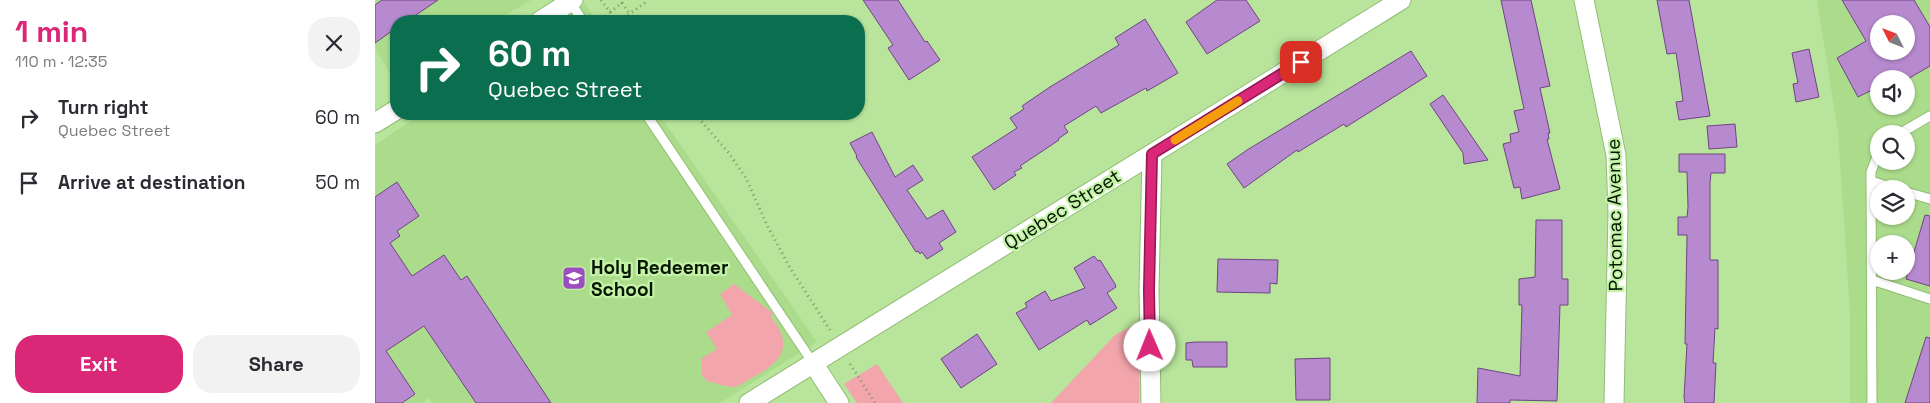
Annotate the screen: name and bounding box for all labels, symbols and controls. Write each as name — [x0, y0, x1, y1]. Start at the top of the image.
text: 1 min — [15, 12, 88, 51]
north arrow — [1870, 15, 1915, 60]
map controls — [1870, 15, 1915, 280]
button: close — [308, 17, 360, 69]
text: 60 m — [488, 32, 571, 76]
icon: right — [405, 35, 470, 100]
pin — [1280, 41, 1322, 83]
icon: arrive — [1287, 48, 1315, 76]
text: 110 m · 12:35 — [15, 51, 107, 72]
button: sound — [1870, 70, 1915, 115]
text: Quebec Street — [488, 75, 642, 103]
text: Turn right — [58, 95, 148, 120]
icon: right — [15, 104, 43, 132]
text: 60 m — [315, 105, 360, 130]
text: Quebec Street — [58, 120, 170, 141]
button: search — [1870, 125, 1915, 170]
street label: Potomac Avenue — [1601, 138, 1628, 292]
street label: Quebec Street — [999, 163, 1125, 255]
icon: arrive — [15, 169, 43, 197]
text: Arrive at destination — [58, 170, 246, 195]
text: 50 m — [315, 170, 360, 195]
button: layers — [1870, 180, 1915, 225]
button: + — [1870, 235, 1915, 280]
place label: Holy Redeemer School — [591, 255, 728, 302]
school or university icon: Holy Redeemer School — [561, 265, 587, 291]
position arrow — [1123, 319, 1175, 371]
button: Exit — [15, 335, 183, 393]
button: Share — [193, 335, 360, 393]

